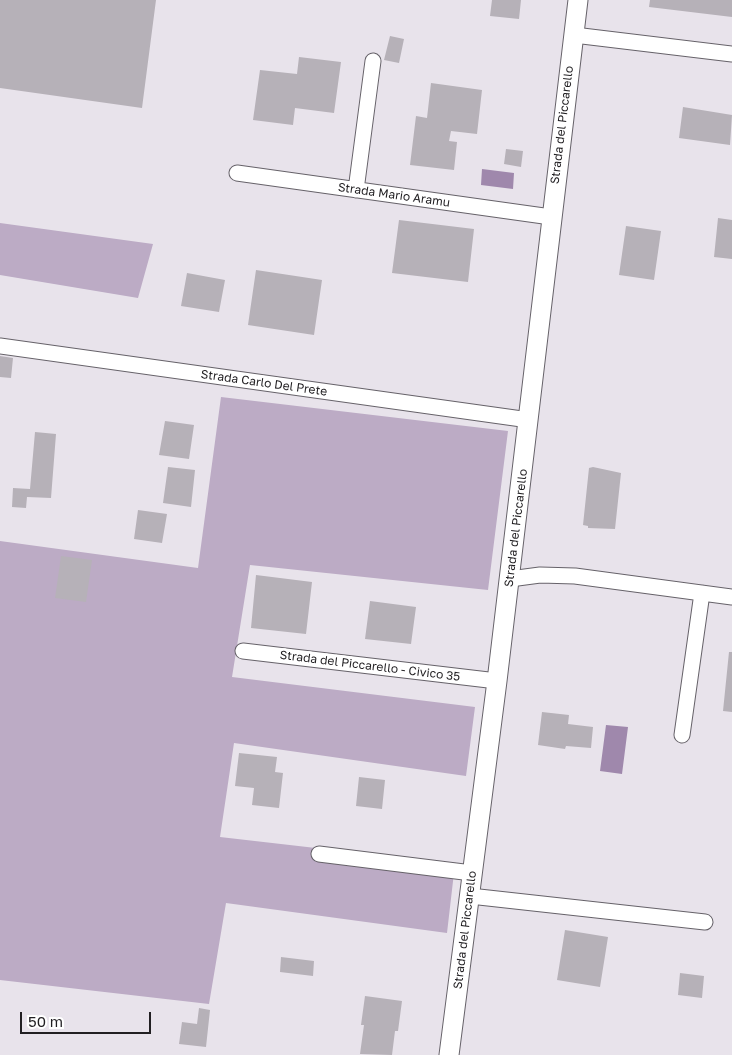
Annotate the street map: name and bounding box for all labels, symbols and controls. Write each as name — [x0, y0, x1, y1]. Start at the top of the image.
street label: Strada del Piccarello — [548, 65, 576, 185]
street label: Strada Mario Aramu — [337, 180, 451, 210]
street label: Strada Carlo Del Prete — [200, 367, 328, 399]
street label: Strada del Piccarello — [502, 468, 530, 588]
street label: Strada del Piccarello - Civico 35 — [279, 648, 461, 684]
street label: Strada del Piccarello — [451, 870, 479, 990]
scale bar — [22, 1002, 154, 1034]
text: 50 m — [28, 1012, 63, 1030]

